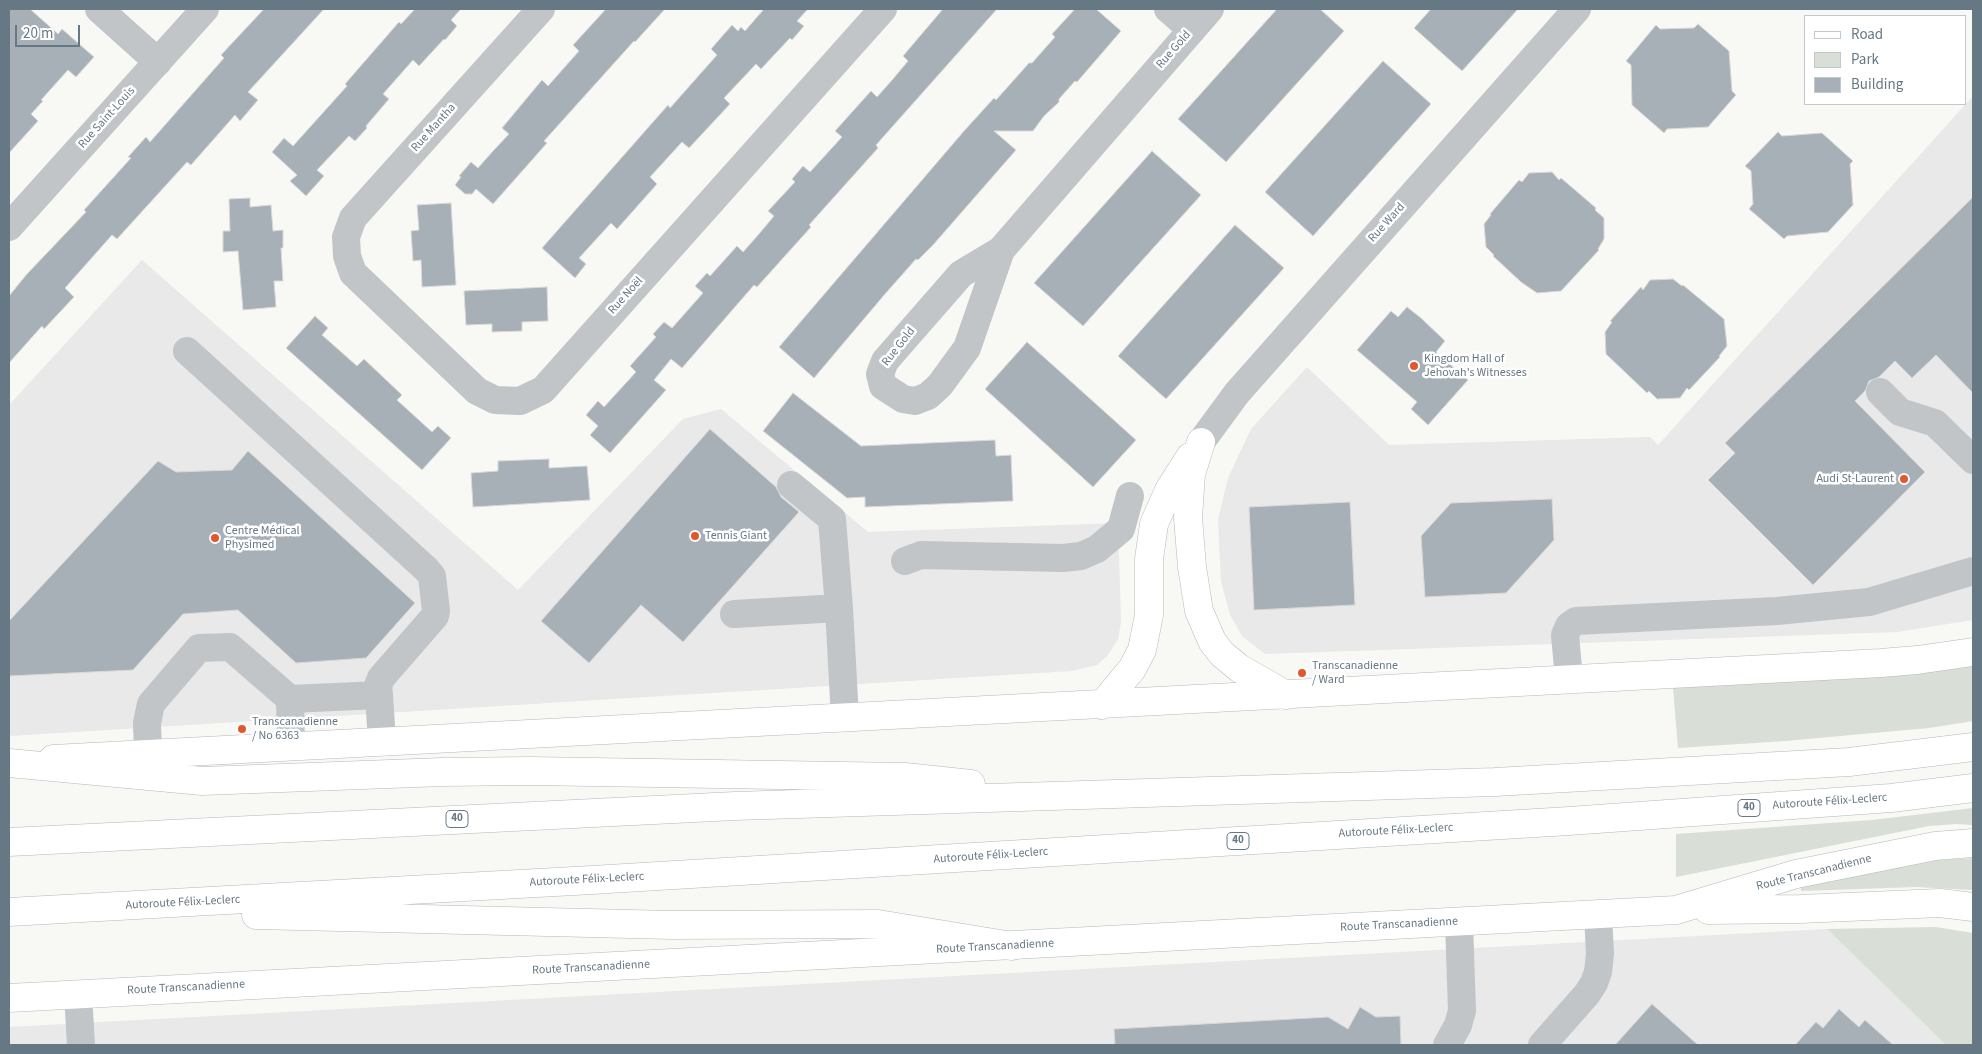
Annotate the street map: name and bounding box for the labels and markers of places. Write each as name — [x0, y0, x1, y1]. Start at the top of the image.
place label: Kingdom Hall of Jehovah's Witnesses — [1424, 352, 1527, 380]
marker: Kingdom Hall of Jehovah's Witnesses — [1408, 360, 1420, 372]
place label: Audi St-Laurent — [1816, 472, 1894, 486]
marker: Audi St-Laurent — [1898, 473, 1910, 485]
place label: Centre Médical Physimed — [225, 524, 300, 552]
place label: Tennis Giant — [705, 529, 767, 543]
marker: Tennis Giant — [689, 530, 701, 542]
marker: Centre Médical Physimed — [209, 532, 221, 544]
place label: Transcanadienne / Ward — [1312, 659, 1398, 687]
marker: Transcanadienne / Ward — [1296, 667, 1308, 679]
place label: Transcanadienne / No 6363 — [252, 715, 338, 743]
marker: Transcanadienne / No 6363 — [236, 723, 248, 735]

